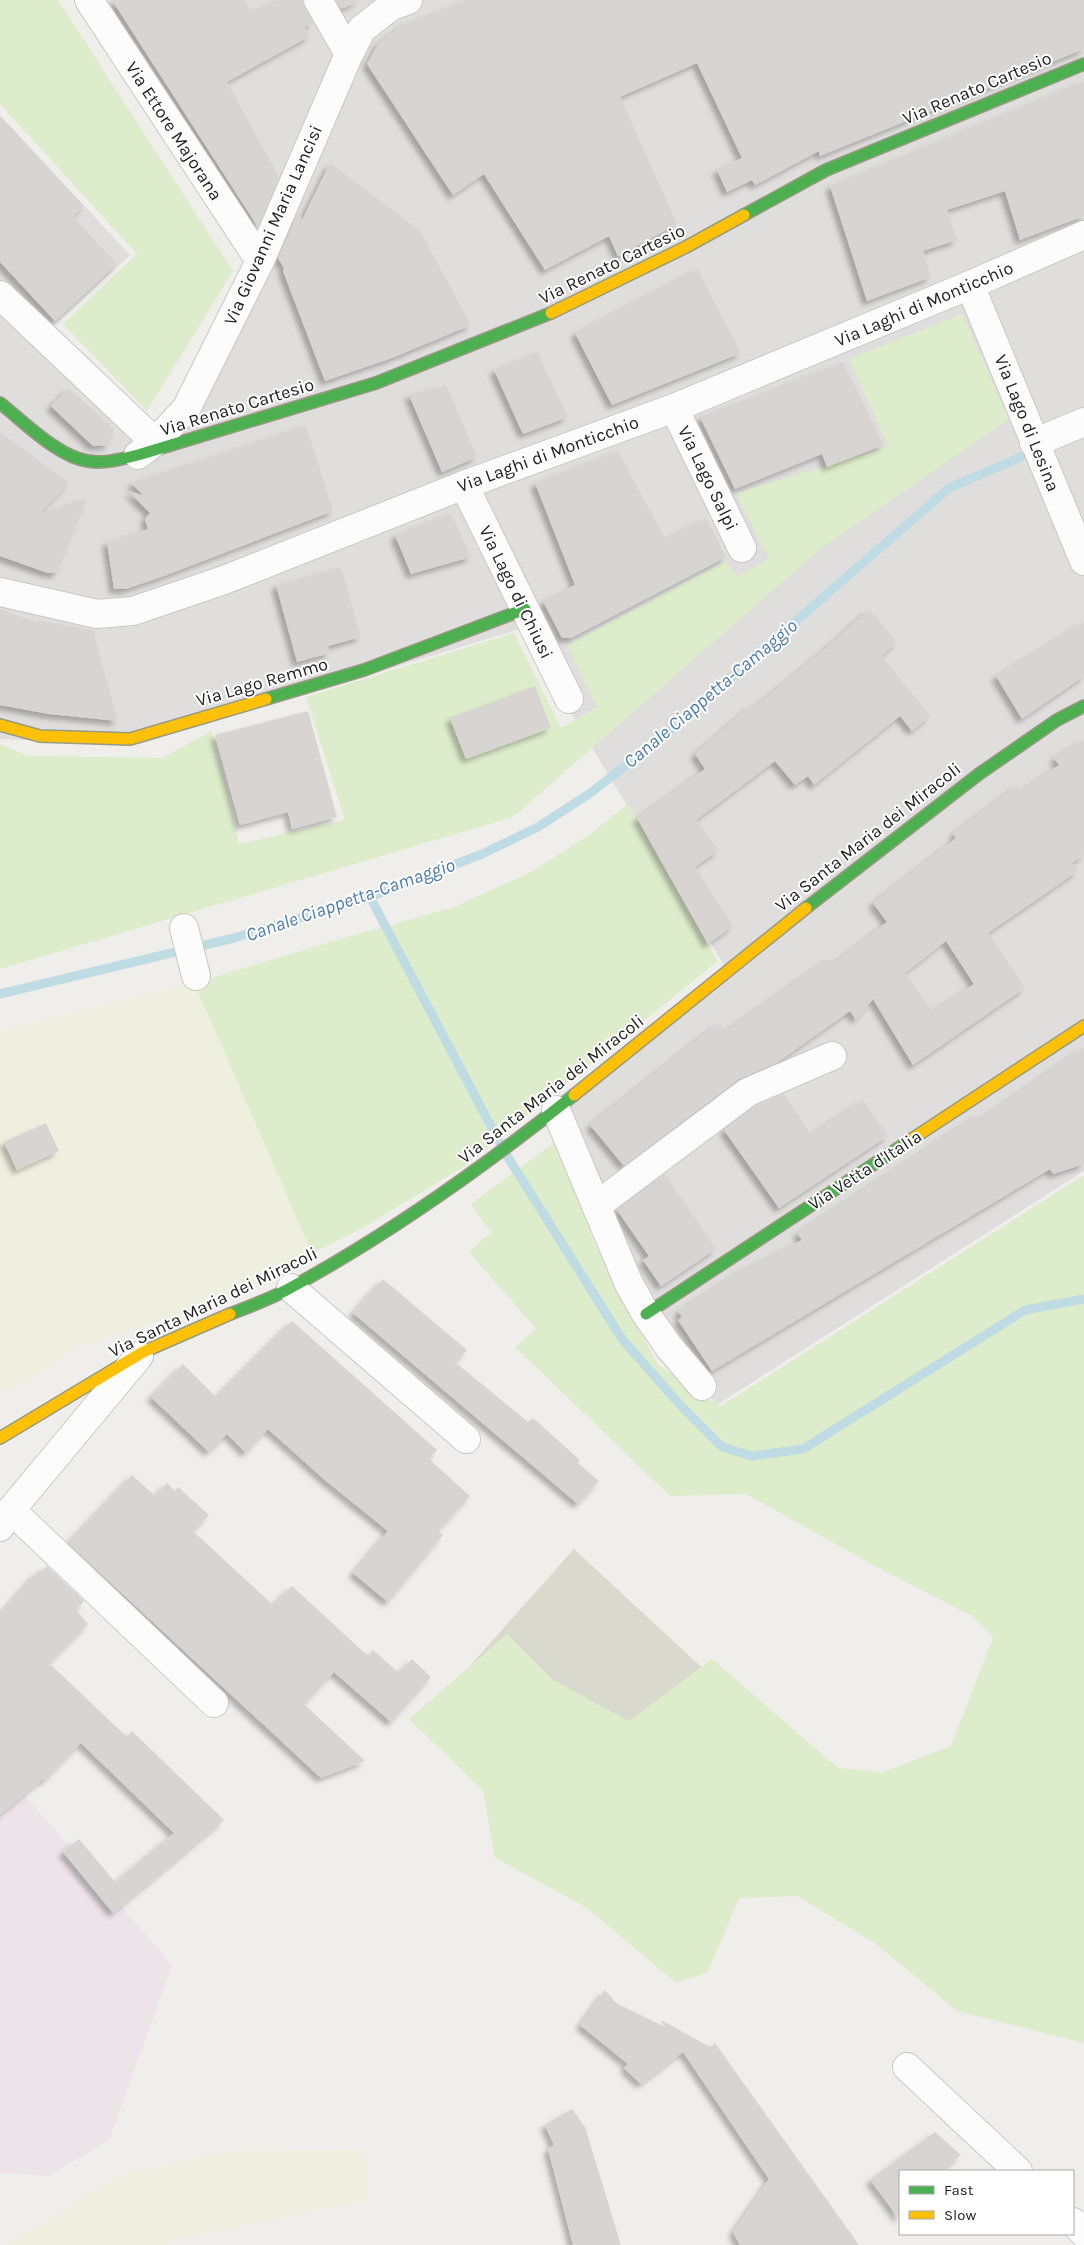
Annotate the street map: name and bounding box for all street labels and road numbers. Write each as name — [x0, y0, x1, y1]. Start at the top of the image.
street label: Via Renato Cartesio — [899, 47, 1055, 129]
street label: Via Ettore Majorana — [121, 57, 227, 205]
street label: Via Giovanni Maria Lancisi — [219, 122, 327, 328]
street label: Via Renato Cartesio — [535, 219, 689, 309]
street label: Via Laghi di Monticchio — [831, 256, 1017, 352]
street label: Via Lago di Lesina — [989, 351, 1065, 495]
street label: Via Renato Cartesio — [157, 373, 317, 441]
street label: Via Laghi di Monticchio — [454, 411, 642, 497]
street label: Via Lago Salpi — [673, 422, 743, 534]
street label: Via Lago di Chiusi — [474, 522, 558, 662]
street label: Via Lago Remmo — [194, 653, 330, 711]
street label: Via Santa Maria dei Miracoli — [771, 758, 965, 916]
street label: Via Santa Maria dei Miracoli — [454, 1010, 648, 1168]
street label: Via Vetta d'Italia — [804, 1125, 926, 1215]
street label: Via Santa Maria dei Miracoli — [105, 1242, 321, 1362]

